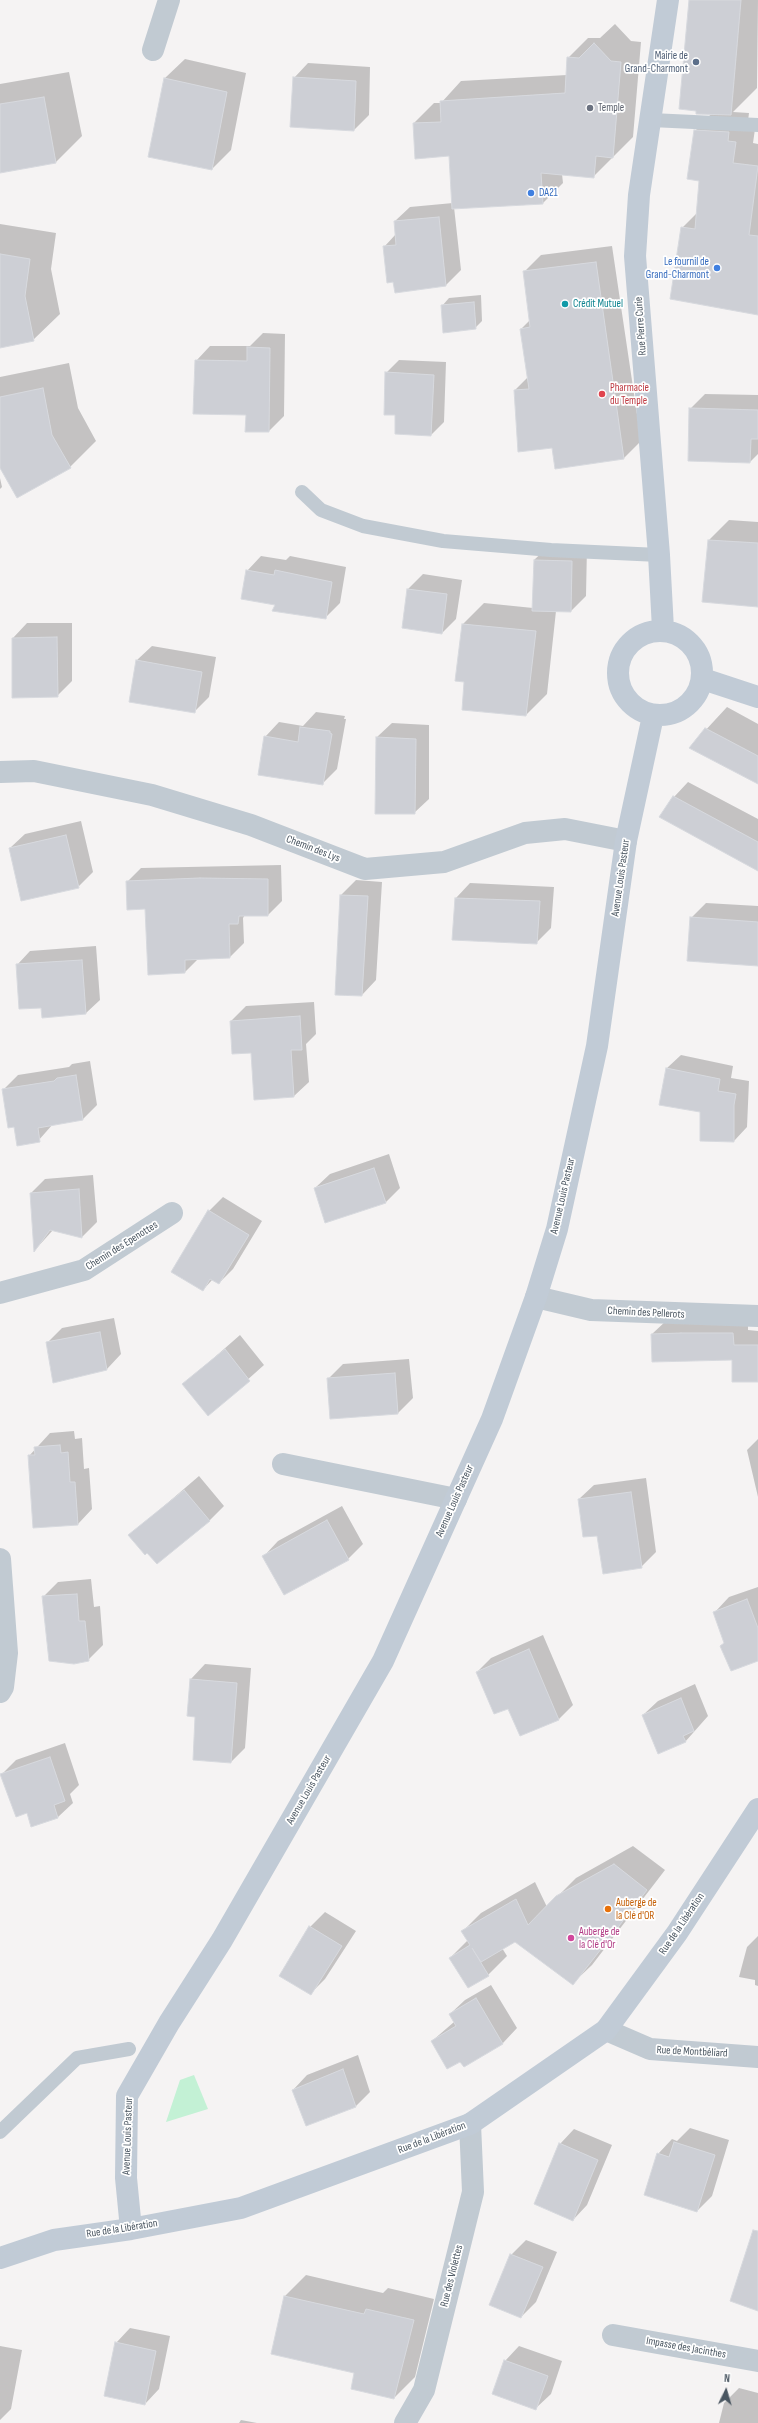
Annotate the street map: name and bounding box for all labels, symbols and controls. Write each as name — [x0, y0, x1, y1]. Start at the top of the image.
place label: Mairie de Grand-Charmont — [625, 49, 688, 75]
marker: Mairie de Grand-Charmont — [691, 57, 701, 67]
place label: Temple — [598, 101, 624, 115]
marker: Temple — [585, 103, 595, 113]
place label: DA21 — [539, 186, 558, 200]
marker: DA21 — [526, 188, 536, 198]
place label: Le fournil de Grand-Charmont — [646, 255, 709, 281]
marker: Le fournil de Grand-Charmont — [712, 263, 722, 273]
street label: Rue Pierre Curie — [632, 296, 650, 356]
place label: Crédit Mutuel — [573, 297, 623, 311]
marker: Crédit Mutuel — [560, 299, 570, 309]
place label: Pharmacie du Temple — [610, 381, 649, 407]
marker: Pharmacie du Temple — [597, 389, 607, 399]
street label: Chemin des Lys — [284, 833, 342, 865]
street label: Avenue Louis Pasteur — [609, 839, 633, 917]
street label: Avenue Louis Pasteur — [548, 1157, 578, 1235]
street label: Chemin des Epenottes — [84, 1219, 160, 1273]
street label: Chemin des Pellerots — [607, 1304, 685, 1322]
street label: Avenue Louis Pasteur — [433, 1463, 477, 1539]
street label: Avenue Louis Pasteur — [284, 1753, 334, 1827]
street label: Rue de la Libération — [657, 1891, 707, 1957]
place label: Auberge de la Clé d'OR — [616, 1896, 657, 1922]
marker: Auberge de la Clé d'OR — [603, 1904, 613, 1914]
place label: Auberge de la Clé d'Or — [579, 1925, 620, 1951]
marker: Auberge de la Clé d'Or — [566, 1933, 576, 1943]
street label: Rue de Montbéliard — [656, 2044, 728, 2060]
street label: Avenue Louis Pasteur — [120, 2097, 136, 2175]
street label: Rue de la Libération — [396, 2119, 468, 2157]
street label: Rue de la Libération — [86, 2217, 158, 2241]
street label: Rue des Violettes — [438, 2244, 466, 2308]
street label: Impasse des Jacinthes — [645, 2334, 727, 2362]
north arrow — [706, 2371, 746, 2411]
text: N — [724, 2372, 731, 2385]

